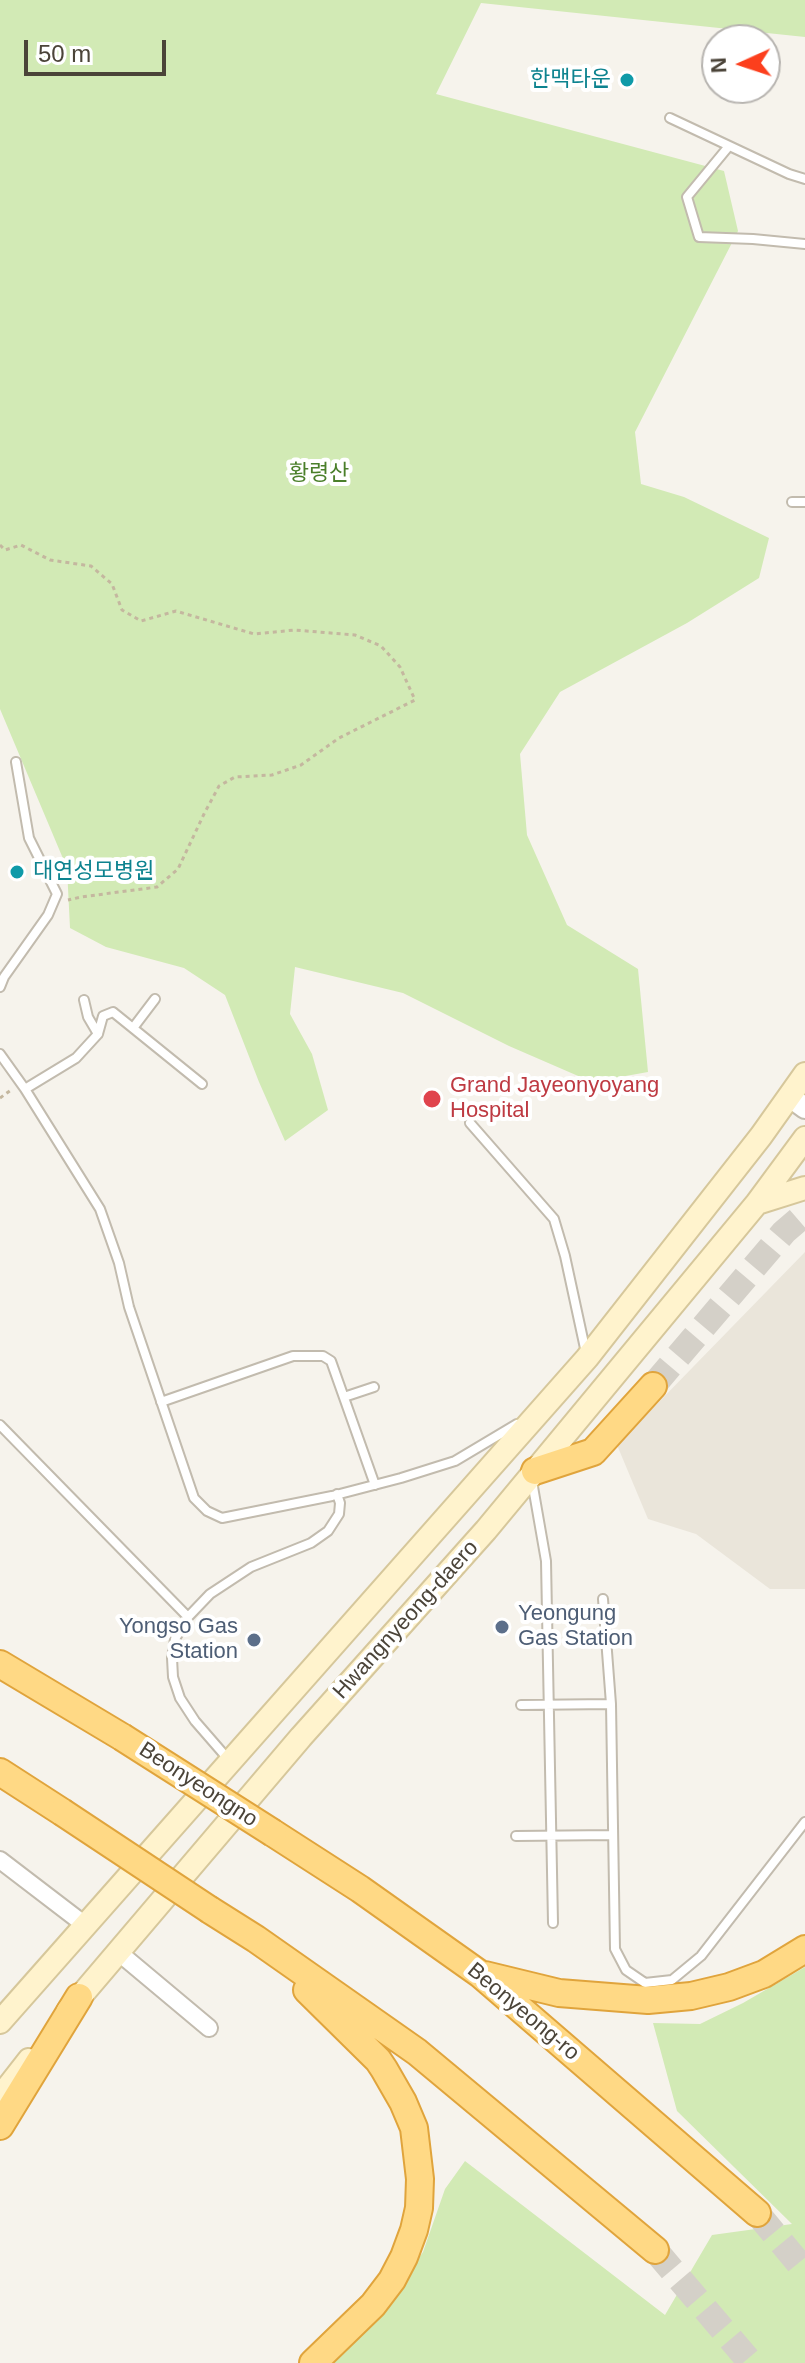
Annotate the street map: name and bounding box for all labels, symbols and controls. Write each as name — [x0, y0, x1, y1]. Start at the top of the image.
scale bar — [28, 24, 170, 74]
north arrow — [701, 24, 781, 104]
text: 50 m — [38, 40, 91, 67]
text: N — [706, 57, 731, 74]
place label: 한맥타운 — [530, 67, 611, 93]
marker: 한맥타운 — [618, 71, 636, 89]
park label: 황령산 — [289, 461, 349, 487]
place label: 대연성모병원 — [33, 859, 154, 885]
marker: 대연성모병원 — [8, 863, 26, 881]
place label: Grand Jayeonyoyang Hospital — [450, 1073, 659, 1124]
marker: Grand Jayeonyoyang Hospital — [421, 1088, 443, 1110]
street label: Hwangnyeong-daero — [328, 1535, 484, 1705]
place label: Yeongung Gas Station — [518, 1601, 633, 1652]
place label: Yongso Gas Station — [119, 1614, 238, 1666]
marker: Yeongung Gas Station — [493, 1618, 511, 1636]
marker: Yongso Gas Station — [245, 1631, 263, 1649]
street label: Beonyeongno — [134, 1737, 262, 1833]
street label: Beonyeong-ro — [462, 1957, 584, 2067]

